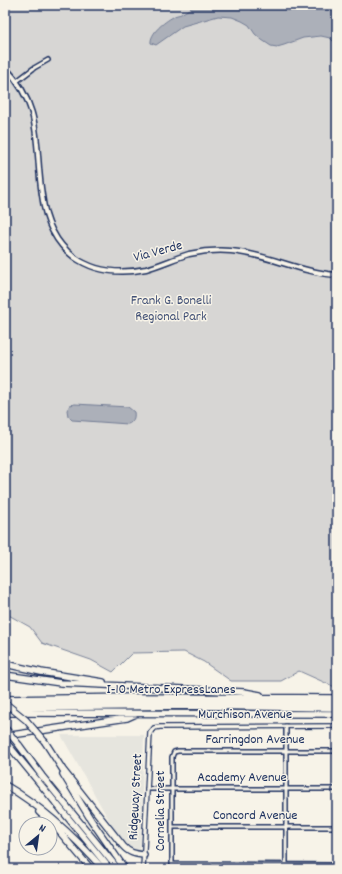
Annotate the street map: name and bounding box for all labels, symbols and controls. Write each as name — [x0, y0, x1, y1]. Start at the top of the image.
street label: Via Verde — [131, 236, 185, 268]
park label: Frank G. Bonelli Regional Park — [131, 291, 212, 327]
street label: I-10 Metro ExpressLanes — [106, 680, 236, 700]
street label: Murchison Avenue — [198, 705, 292, 725]
street label: Farringdon Avenue — [205, 730, 305, 750]
street label: Ridgeway Street — [124, 753, 148, 841]
street label: Academy Avenue — [197, 768, 287, 788]
street label: Cornelia Street — [151, 771, 171, 851]
street label: Concord Avenue — [213, 806, 297, 826]
north arrow — [18, 816, 58, 856]
text: N — [36, 821, 49, 838]

